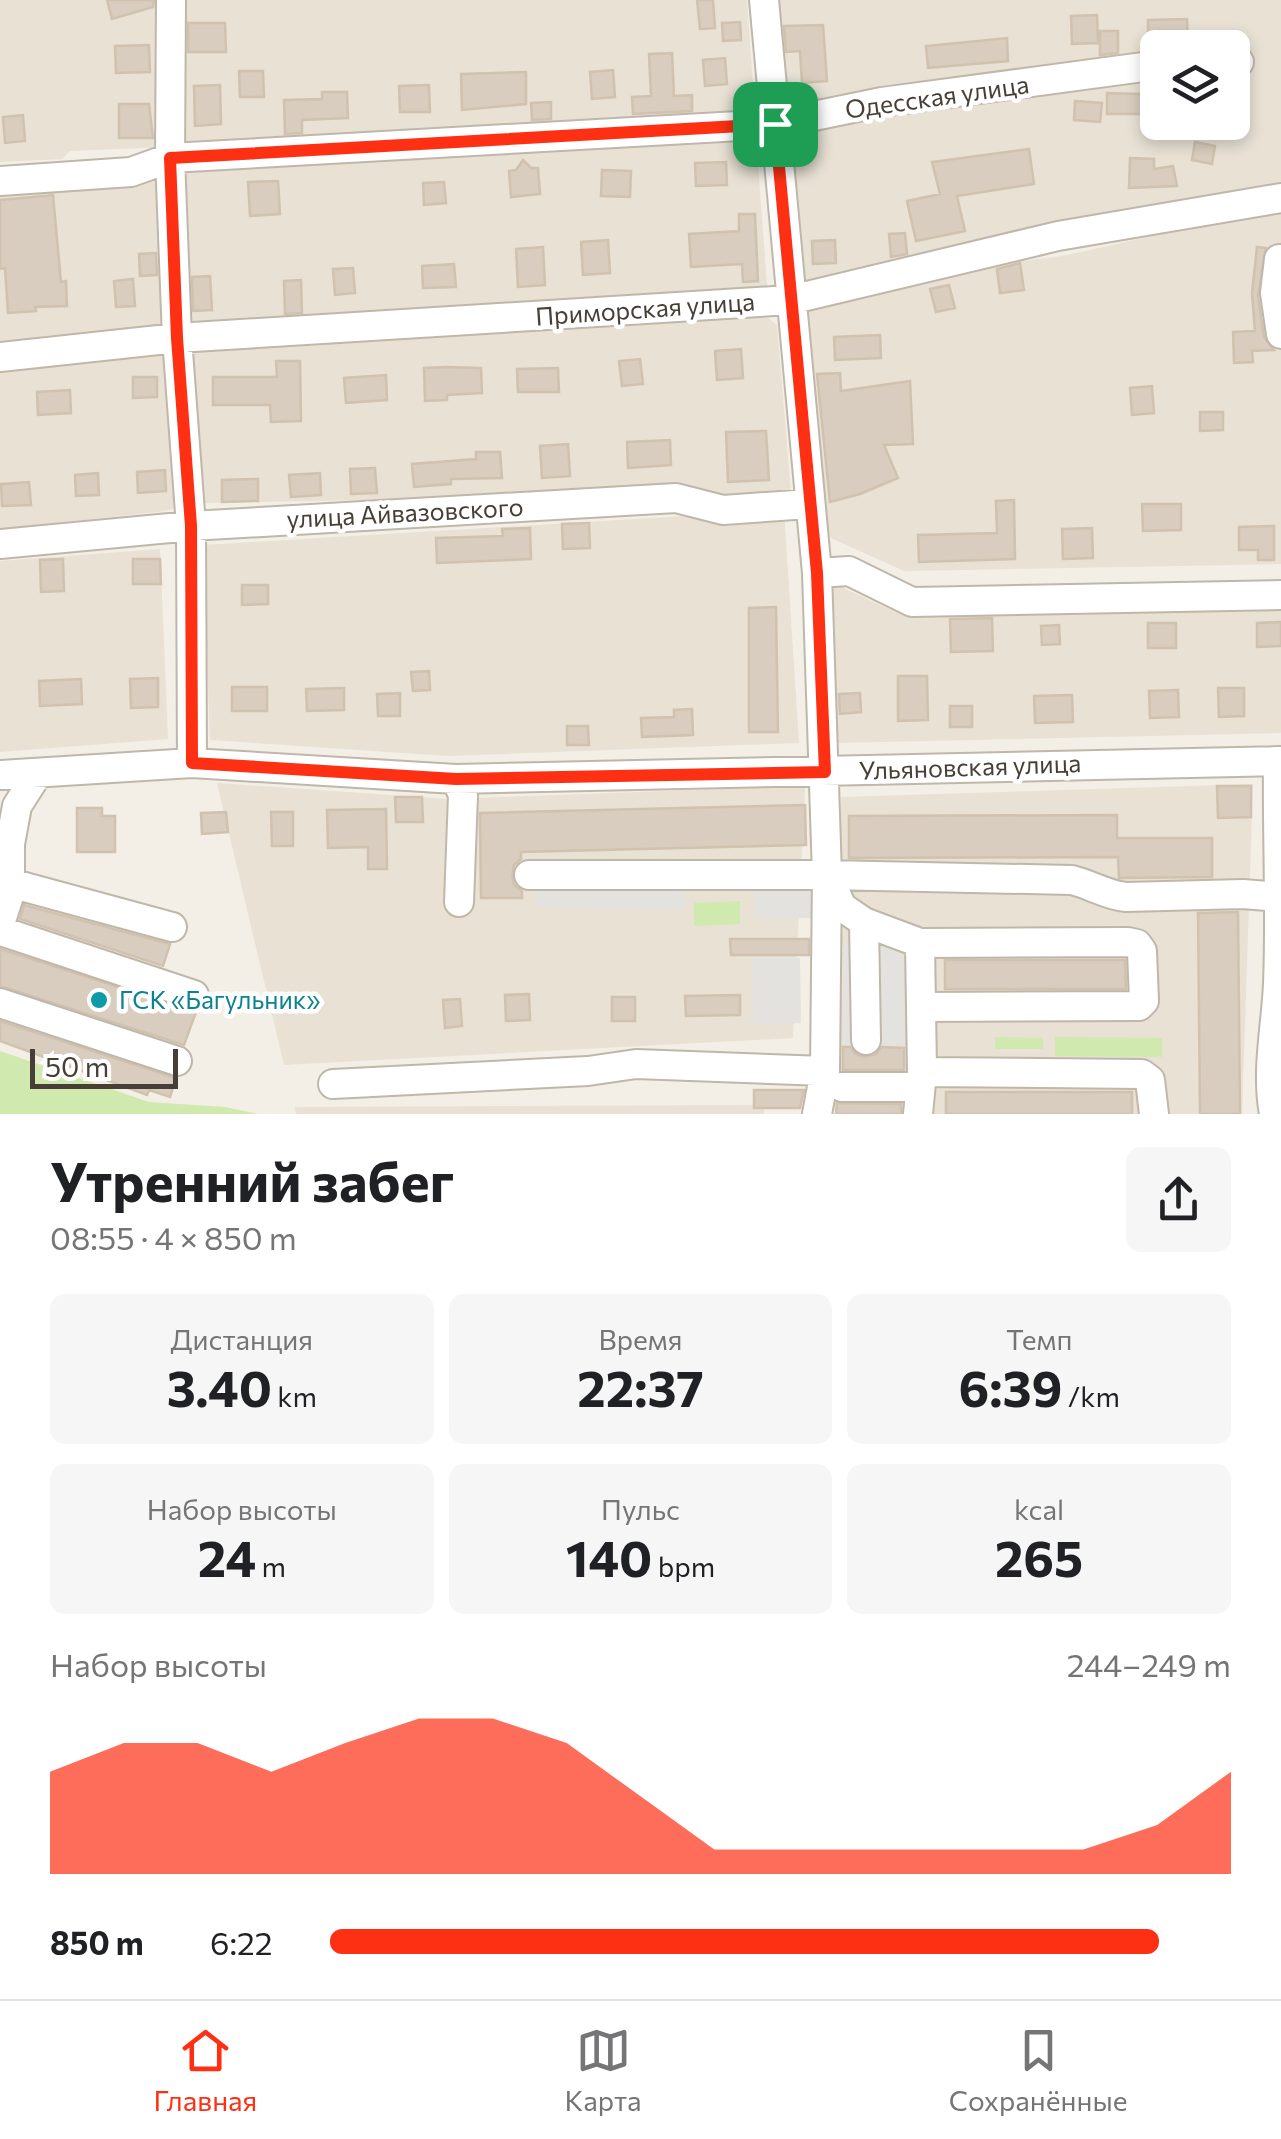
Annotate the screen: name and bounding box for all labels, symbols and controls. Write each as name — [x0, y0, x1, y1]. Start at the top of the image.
map controls — [1140, 30, 1250, 140]
button: layers — [1140, 30, 1250, 140]
street label: Одесская улица — [843, 68, 1031, 124]
pin — [733, 82, 818, 167]
icon: arrive — [748, 97, 803, 152]
street label: Приморская улица — [534, 285, 756, 331]
street label: улица Айвазовского — [286, 491, 524, 533]
street label: Ульяновская улица — [858, 747, 1082, 785]
place label: ГСК «Багульник» — [119, 984, 320, 1014]
marker: ГСК «Багульник» — [88, 989, 110, 1011]
scale bar — [30, 1044, 178, 1088]
text: 50 m — [45, 1049, 109, 1083]
text: Утренний забег — [50, 1146, 454, 1213]
button: share — [1126, 1147, 1231, 1252]
text: 08:55 · 4 × 850 m — [50, 1217, 297, 1257]
text: Дистанция — [171, 1322, 313, 1356]
text: Время — [599, 1322, 682, 1356]
text: Темп — [1006, 1322, 1072, 1356]
text: 3.40 — [167, 1356, 272, 1417]
text: 22:37 — [577, 1356, 704, 1417]
text: 6:39 — [958, 1356, 1062, 1417]
text: km — [272, 1379, 317, 1413]
text: /km — [1062, 1379, 1120, 1413]
text: Набор высоты — [147, 1492, 337, 1526]
text: Пульс — [601, 1492, 680, 1526]
text: kcal — [1014, 1492, 1064, 1526]
text: 24 — [198, 1526, 256, 1587]
text: 140 — [566, 1526, 652, 1587]
text: 265 — [995, 1526, 1083, 1587]
text: m — [256, 1549, 286, 1583]
text: bpm — [652, 1549, 715, 1583]
text: Набор высоты — [50, 1644, 267, 1684]
text: 244–249 m — [1067, 1644, 1231, 1684]
text: 850 m — [50, 1922, 144, 1962]
text: 6:22 — [210, 1922, 272, 1962]
tab: Главная — [154, 2023, 257, 2117]
tab: Карта — [564, 2023, 642, 2117]
tab: Сохранённые — [949, 2023, 1127, 2117]

